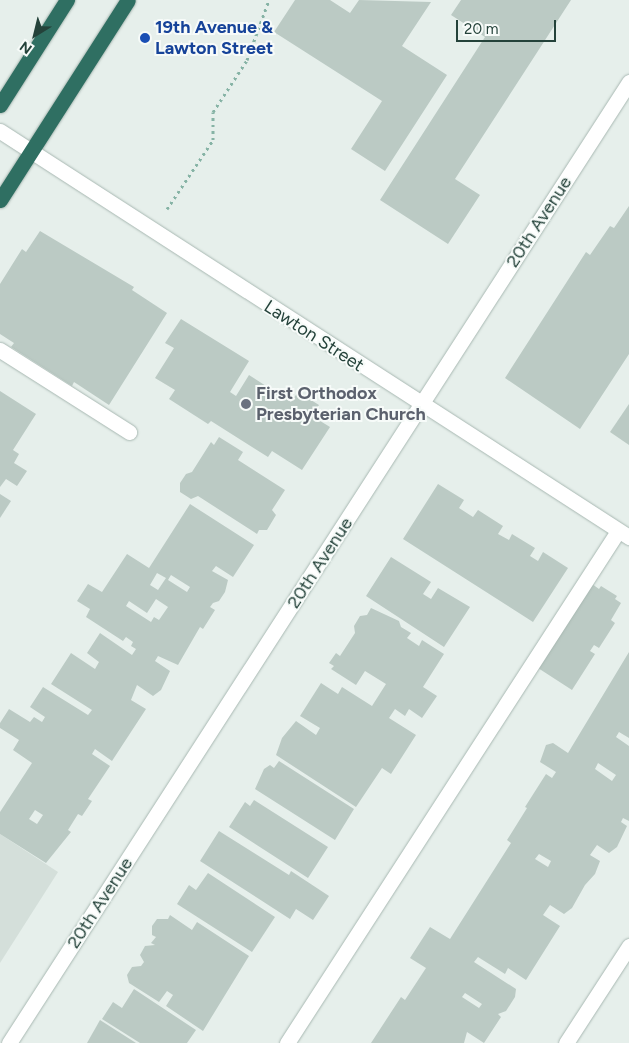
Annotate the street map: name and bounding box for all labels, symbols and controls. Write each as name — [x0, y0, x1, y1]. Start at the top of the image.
north arrow — [10, 10, 60, 60]
scale bar — [459, 10, 559, 42]
place label: 19th Avenue & Lawton Street — [155, 17, 273, 59]
text: 20 m — [464, 20, 498, 38]
marker: 19th Avenue & Lawton Street — [139, 32, 151, 44]
text: N — [17, 37, 35, 58]
street label: 20th Avenue — [502, 173, 576, 271]
street label: Lawton Street — [260, 296, 368, 376]
place label: First Orthodox Presbyterian Church — [256, 383, 426, 426]
marker: First Orthodox Presbyterian Church — [240, 398, 252, 410]
street label: 20th Avenue — [283, 514, 357, 612]
street label: 20th Avenue — [63, 854, 137, 952]

